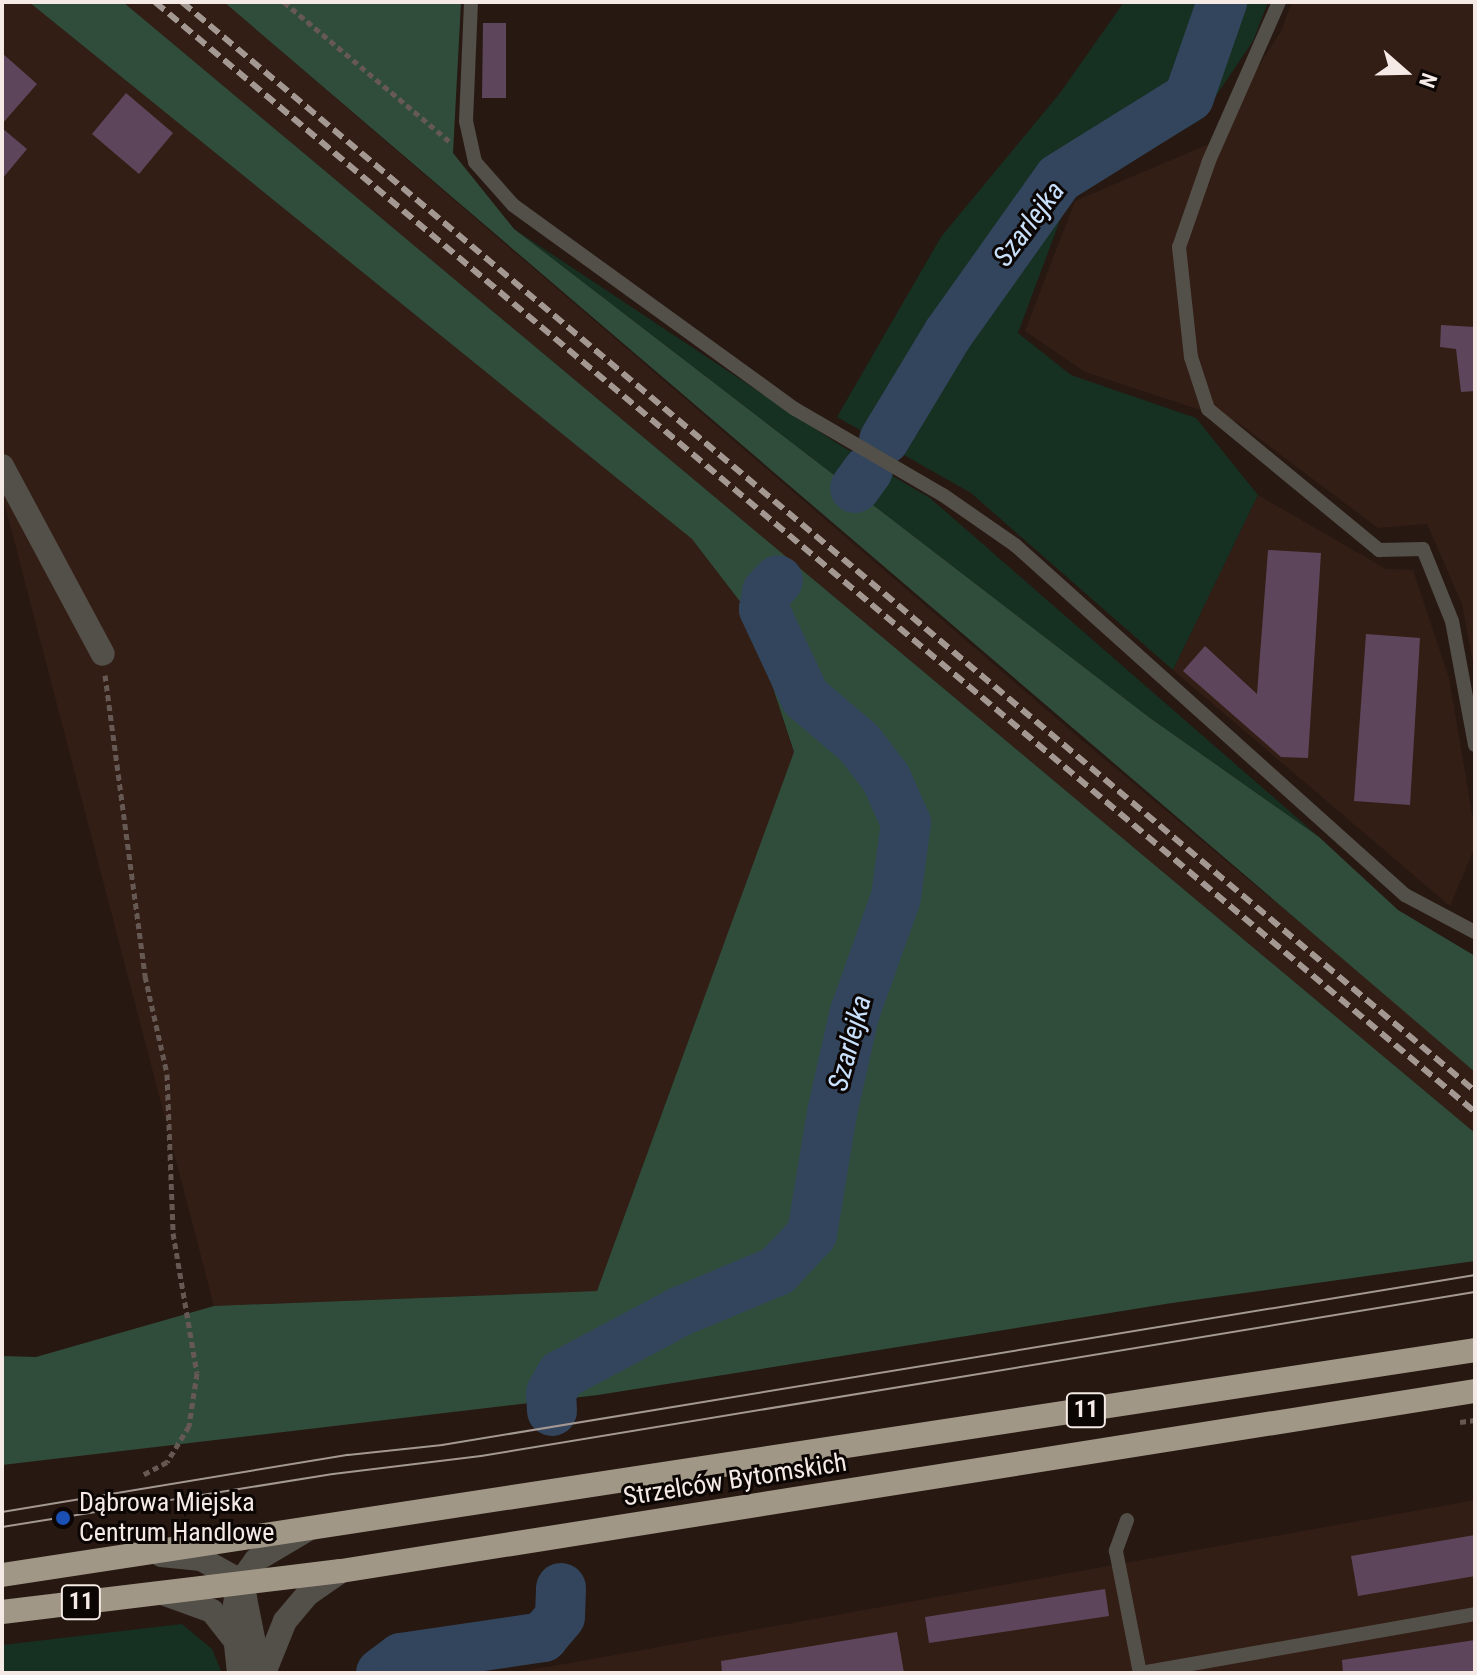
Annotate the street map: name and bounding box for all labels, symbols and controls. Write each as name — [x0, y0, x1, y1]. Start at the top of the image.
north arrow — [1365, 32, 1445, 112]
text: N — [1414, 70, 1442, 91]
water label: Szarlejka — [986, 175, 1072, 273]
water label: Szarlejka — [821, 992, 879, 1094]
road number: 11 — [1064, 1390, 1108, 1430]
street label: Strzelców Bytomskich — [621, 1447, 849, 1513]
place label: Dąbrowa Miejska Centrum Handlowe — [79, 1487, 274, 1548]
marker: Dąbrowa Miejska Centrum Handlowe — [54, 1509, 72, 1527]
road number: 11 — [59, 1582, 103, 1622]

